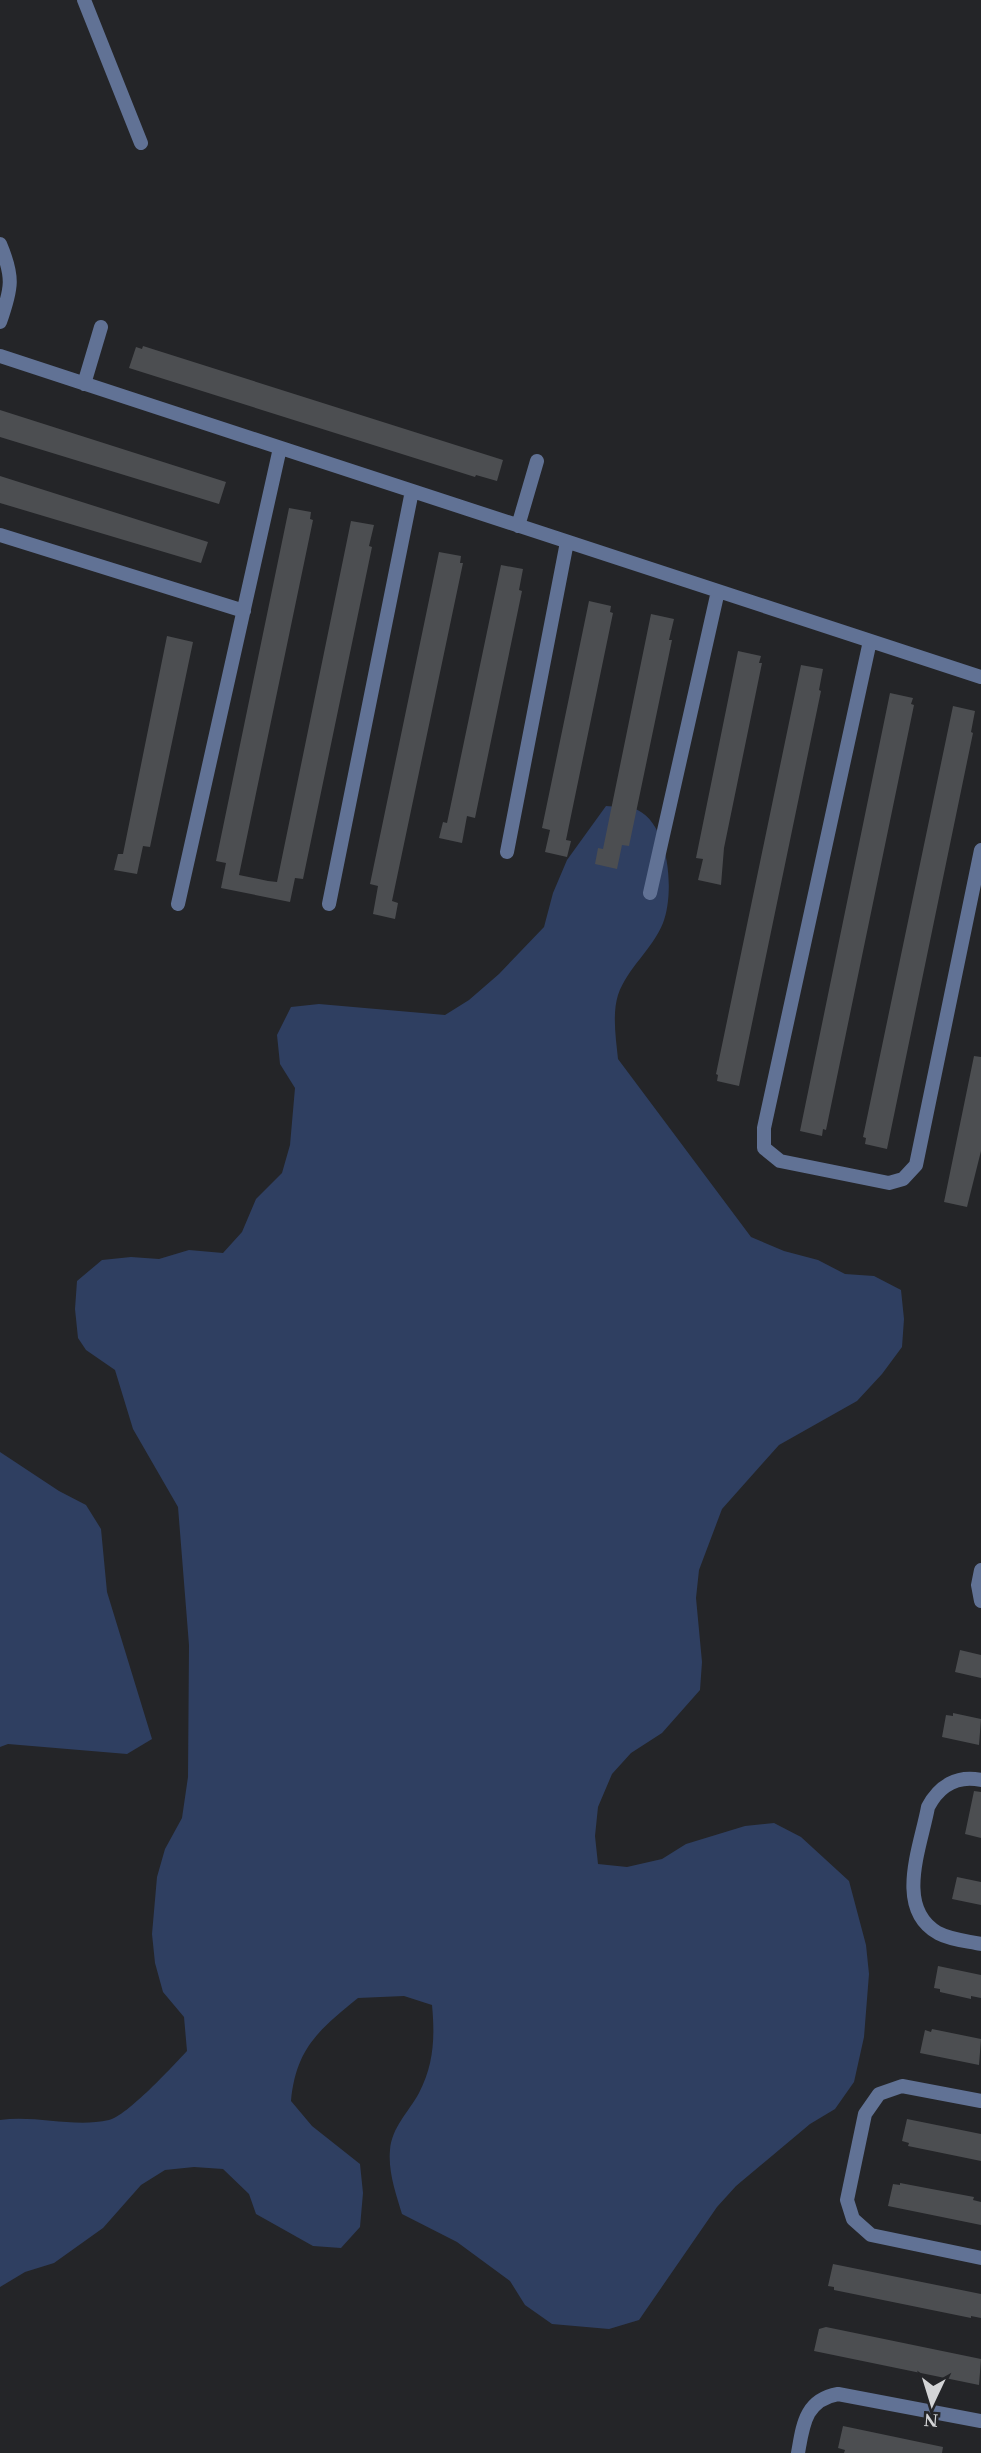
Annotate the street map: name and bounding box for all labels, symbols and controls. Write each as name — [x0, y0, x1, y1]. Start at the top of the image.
north arrow — [897, 2369, 967, 2439]
text: N — [923, 2409, 938, 2431]

